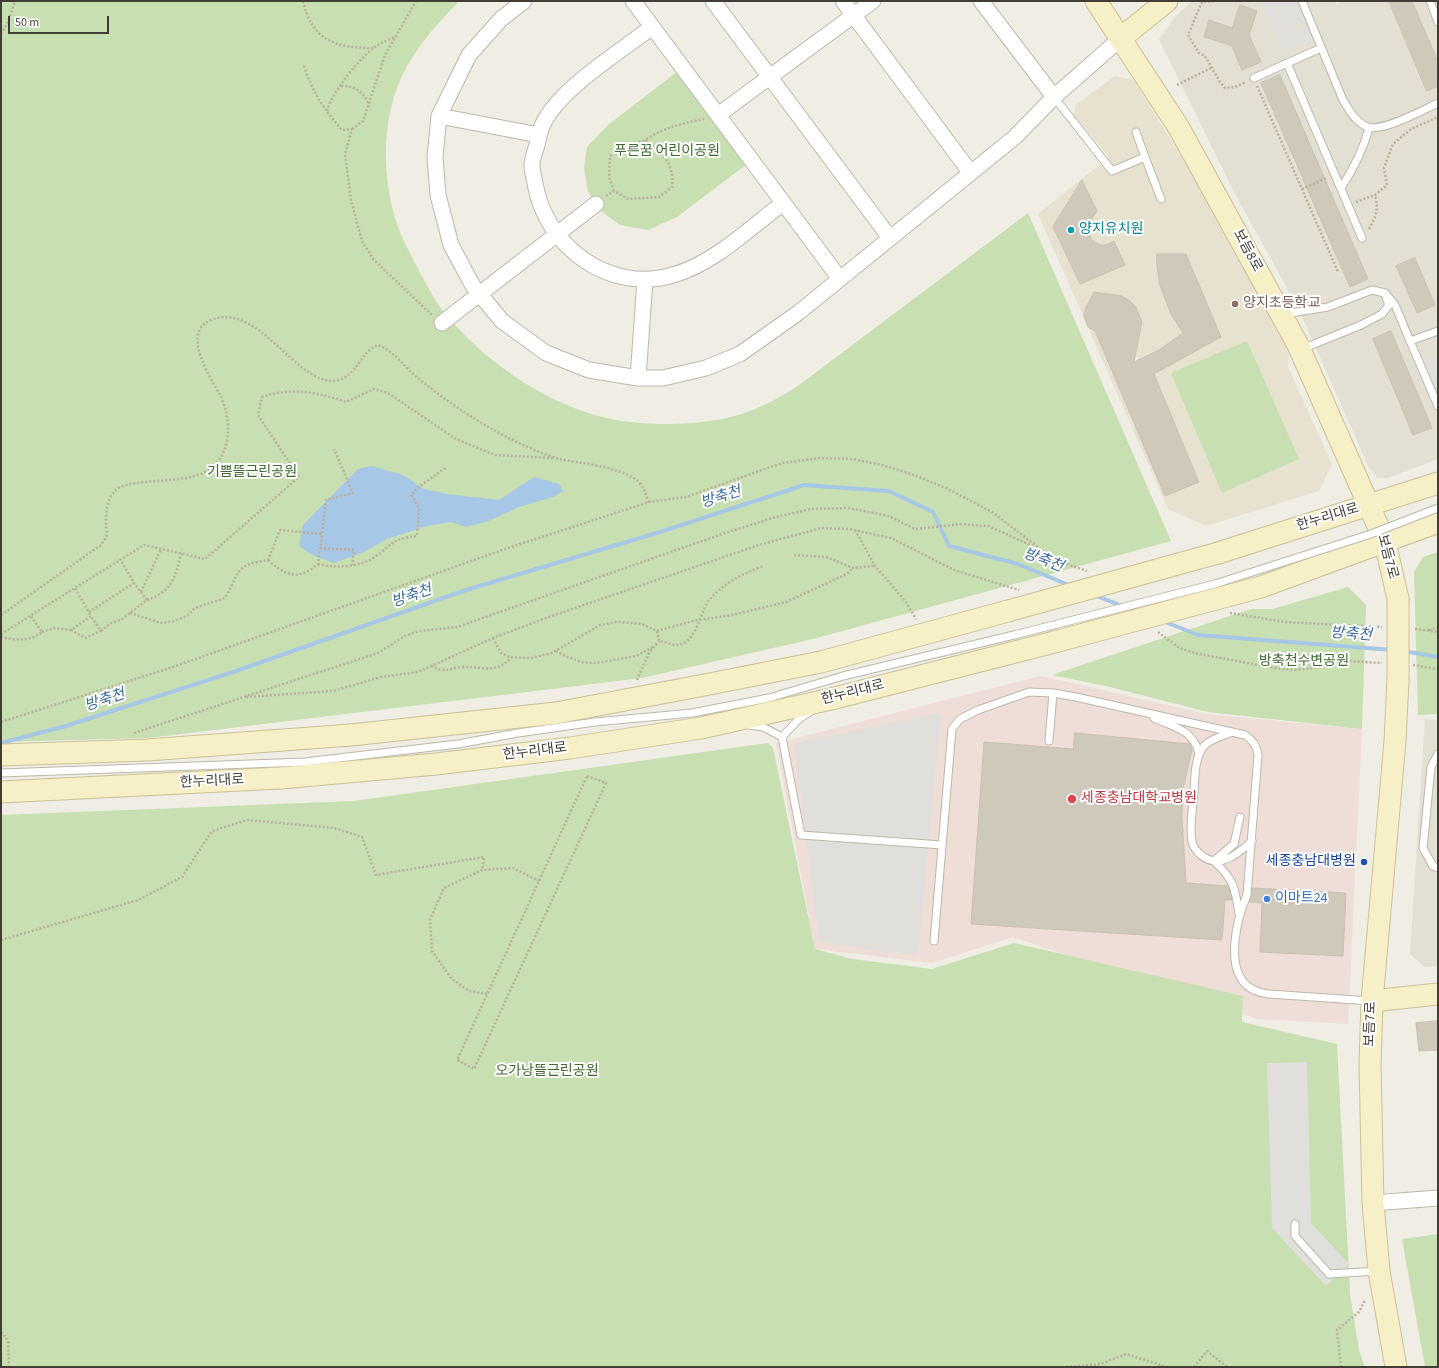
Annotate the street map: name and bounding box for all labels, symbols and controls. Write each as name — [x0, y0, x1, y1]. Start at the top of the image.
scale bar — [10, 8, 111, 34]
text: 50 m — [15, 14, 39, 31]
park label: 푸른꿈 어린이공원 — [614, 144, 720, 160]
place label: 양지유치원 — [1079, 222, 1143, 238]
marker: 양지유치원 — [1066, 225, 1076, 235]
street label: 보듬8로 — [1229, 227, 1265, 275]
place label: 양지초등학교 — [1243, 296, 1320, 312]
marker: 양지초등학교 — [1230, 299, 1240, 309]
park label: 기쁨뜰근린공원 — [207, 465, 297, 481]
water label: 방축천 — [699, 483, 743, 513]
street label: 한누리대로 — [1295, 501, 1361, 535]
street label: 보듬7로 — [1373, 533, 1401, 581]
water label: 방축천 — [1020, 545, 1066, 577]
water label: 방축천 — [389, 582, 435, 612]
water label: 방축천 — [1330, 625, 1372, 645]
park label: 방축천수변공원 — [1259, 654, 1349, 670]
street label: 한누리대로 — [820, 677, 886, 709]
water label: 방축천 — [83, 686, 127, 716]
street label: 한누리대로 — [502, 740, 568, 764]
street label: 한누리대로 — [179, 772, 245, 792]
place label: 세종충남대학교병원 — [1081, 791, 1197, 807]
marker: 세종충남대학교병원 — [1066, 793, 1078, 805]
place label: 세종충남대병원 — [1266, 854, 1356, 870]
marker: 세종충남대병원 — [1359, 857, 1369, 867]
place label: 이마트24 — [1275, 891, 1328, 907]
marker: 이마트24 — [1262, 894, 1272, 904]
street label: 보듬7로 — [1362, 1001, 1380, 1047]
park label: 오가낭뜰근린공원 — [495, 1064, 599, 1080]

